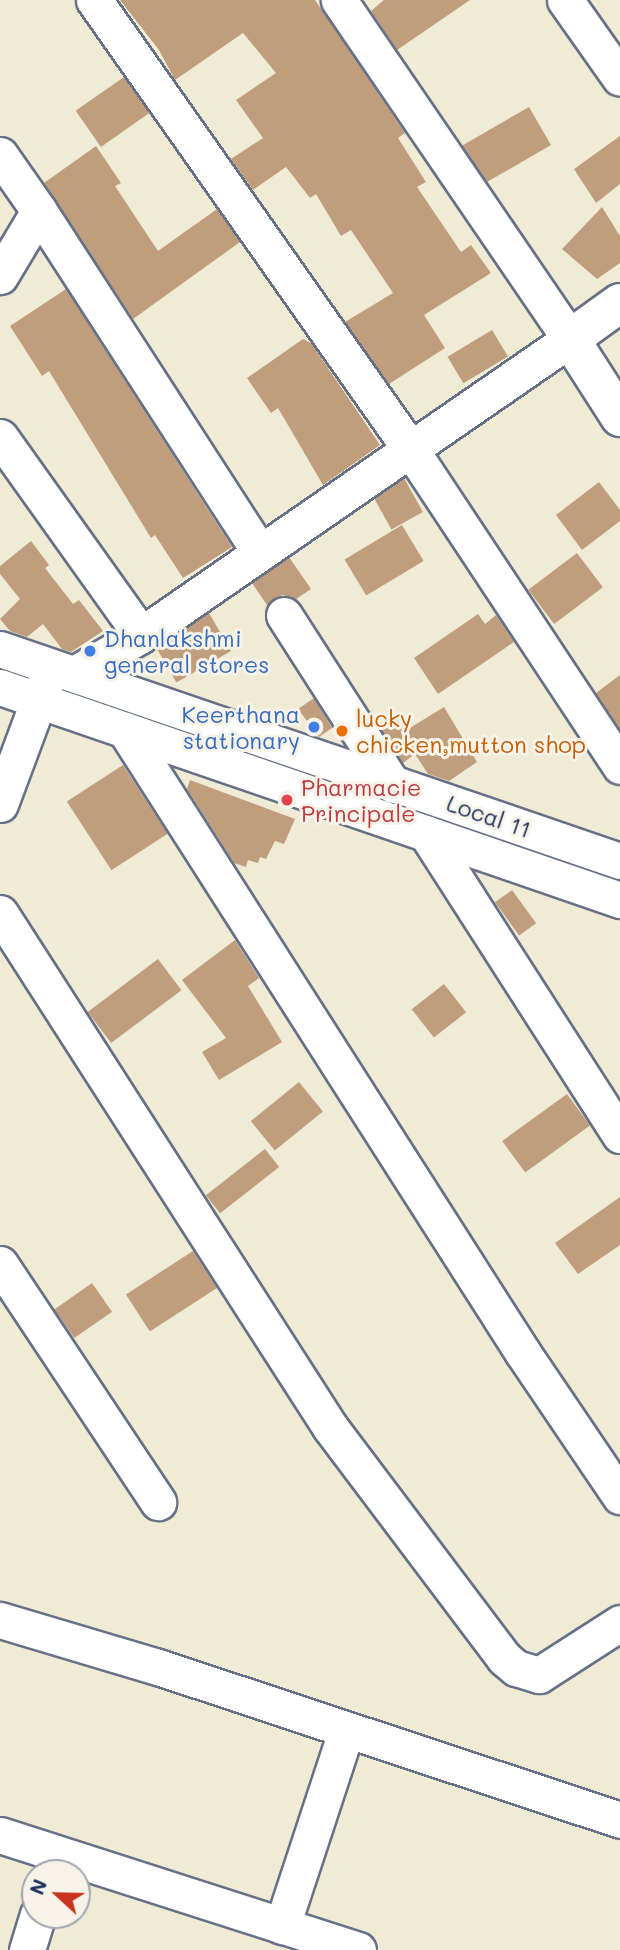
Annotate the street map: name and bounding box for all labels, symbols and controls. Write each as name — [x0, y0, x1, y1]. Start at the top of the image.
place label: Dhanlakshmi general stores — [104, 624, 269, 678]
marker: Dhanlakshmi general stores — [82, 643, 98, 659]
place label: Keerthana stationary — [182, 700, 300, 754]
place label: lucky chicken,mutton shop — [356, 704, 586, 758]
marker: Keerthana stationary — [306, 719, 322, 735]
marker: lucky chicken,mutton shop — [334, 723, 350, 739]
place label: Pharmacie Principale — [301, 773, 421, 827]
street label: Local 11 — [443, 789, 535, 843]
marker: Pharmacie Principale — [279, 792, 295, 808]
north arrow — [21, 1859, 91, 1929]
text: N — [24, 1875, 52, 1898]

